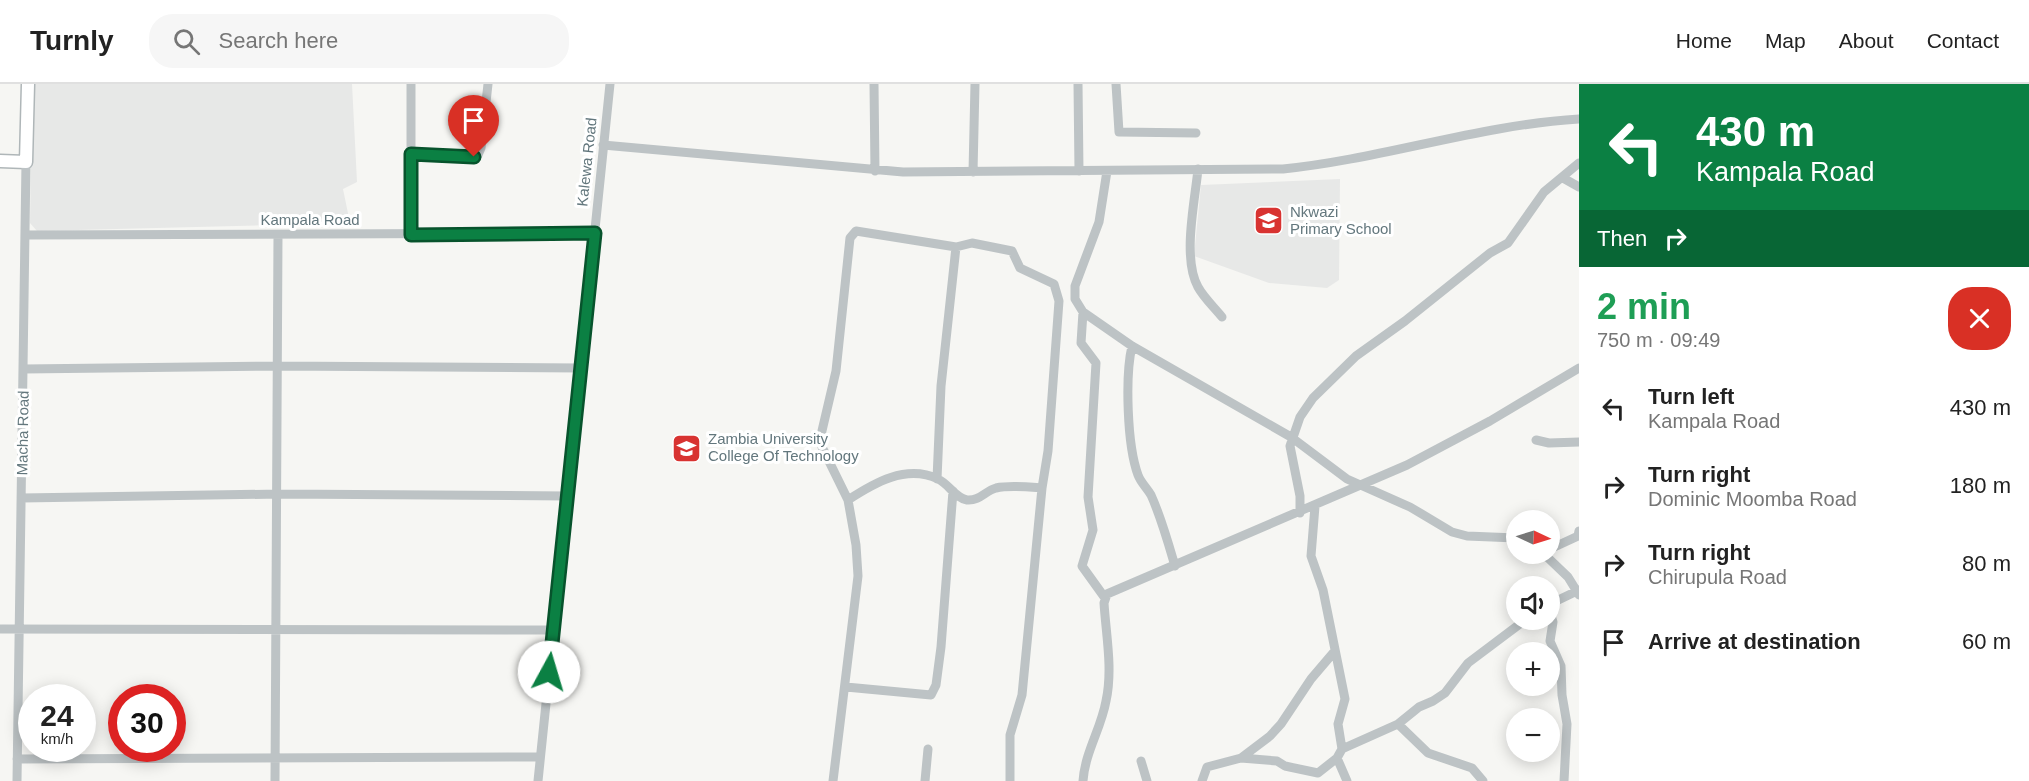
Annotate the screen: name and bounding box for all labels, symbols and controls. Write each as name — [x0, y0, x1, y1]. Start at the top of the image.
search box — [149, 14, 569, 68]
text: Turnly — [30, 25, 113, 56]
icon: search — [170, 25, 203, 58]
text: Search here — [218, 28, 338, 53]
text: Home — [1676, 29, 1732, 52]
text: Map — [1765, 29, 1806, 52]
text: About — [1839, 29, 1894, 52]
text: Contact — [1927, 29, 1999, 52]
pin — [448, 95, 499, 157]
icon: arrive — [457, 104, 490, 137]
icon: left — [1597, 108, 1675, 186]
text: 430 m — [1696, 108, 1815, 155]
street label: Kalewa Road — [573, 117, 600, 207]
text: Kampala Road — [1696, 157, 1875, 187]
place label: Nkwazi Primary School — [1290, 203, 1392, 237]
school or university icon: Nkwazi Primary School — [1253, 205, 1285, 237]
street label: Kampala Road — [260, 211, 360, 228]
icon: right — [1659, 222, 1692, 255]
text: Then — [1597, 226, 1647, 251]
text: 2 min — [1597, 286, 1691, 327]
button: close — [1948, 287, 2011, 350]
text: 750 m · 09:49 — [1597, 329, 1720, 351]
text: Turn left — [1648, 384, 1734, 409]
street label: Macha Road — [13, 390, 32, 476]
icon: left — [1597, 392, 1630, 425]
text: 430 m — [1950, 395, 2011, 420]
text: Kampala Road — [1648, 410, 1780, 432]
place label: Zambia University College Of Technology — [708, 430, 859, 464]
school or university icon: Zambia University College Of Technology — [671, 432, 703, 464]
text: Turn right — [1648, 462, 1750, 487]
icon: right — [1597, 470, 1630, 503]
text: 180 m — [1950, 473, 2011, 498]
text: Dominic Moomba Road — [1648, 488, 1857, 510]
north arrow — [1506, 510, 1560, 564]
map controls — [1506, 510, 1560, 762]
text: Turn right — [1648, 540, 1750, 565]
icon: right — [1597, 548, 1630, 581]
text: 80 m — [1962, 551, 2011, 576]
text: Chirupula Road — [1648, 566, 1787, 588]
button: sound — [1506, 576, 1560, 630]
icon: arrive — [1597, 626, 1630, 659]
text: Arrive at destination — [1648, 629, 1861, 654]
text: 60 m — [1962, 629, 2011, 654]
position arrow — [517, 640, 581, 704]
button: + — [1506, 642, 1560, 696]
speed limit sign: 30 — [108, 684, 186, 762]
text: 24 — [40, 699, 74, 732]
button: − — [1506, 708, 1560, 762]
text: km/h — [41, 730, 73, 747]

